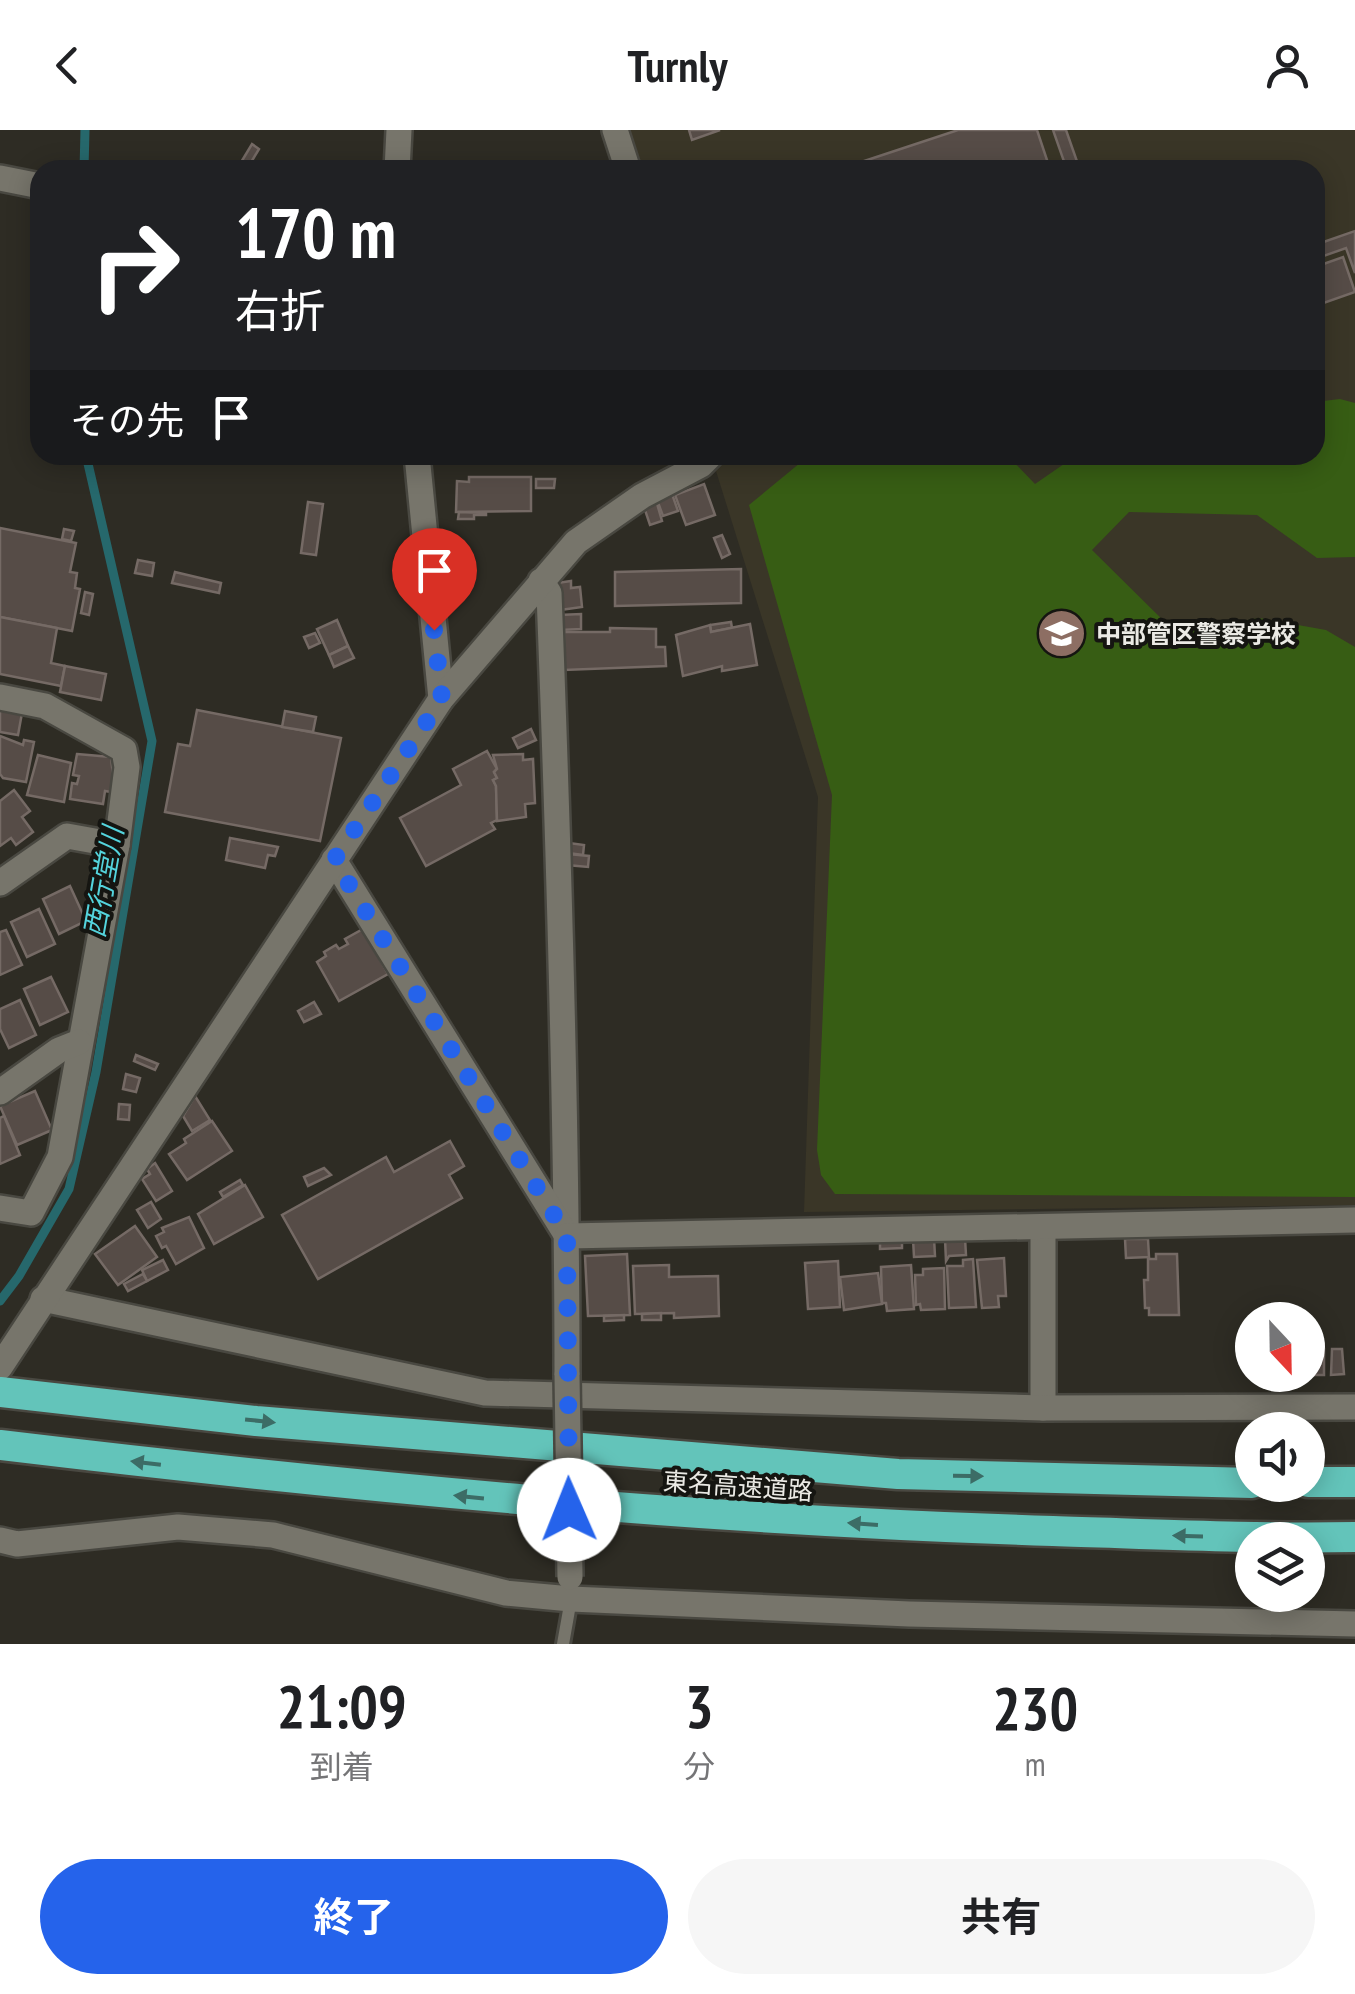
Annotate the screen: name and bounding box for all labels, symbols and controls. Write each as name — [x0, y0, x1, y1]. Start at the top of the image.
text: Turnly — [628, 36, 727, 94]
icon: back — [40, 38, 95, 93]
icon: person — [1260, 38, 1315, 93]
text: 170 m — [235, 187, 396, 277]
icon: right — [70, 200, 200, 330]
text: 右折 — [235, 281, 325, 339]
icon: arrive — [204, 390, 259, 445]
text: その先 — [70, 395, 184, 444]
pin — [392, 528, 477, 631]
icon: arrive — [407, 543, 462, 598]
school or university icon: 中部管区警察学校 — [1035, 608, 1087, 660]
place label: 中部管区警察学校 — [1096, 618, 1296, 650]
water label: 西行堂川 — [75, 821, 131, 940]
north arrow — [1235, 1302, 1325, 1392]
map controls — [1235, 1302, 1325, 1612]
button: sound — [1235, 1412, 1325, 1502]
one-way arrow — [245, 1414, 276, 1430]
one-way arrow — [129, 1455, 161, 1471]
position arrow — [517, 1458, 621, 1562]
street label: 東名高速道路 — [662, 1465, 814, 1507]
one-way arrow — [952, 1468, 984, 1484]
one-way arrow — [452, 1489, 484, 1505]
one-way arrow — [846, 1516, 878, 1532]
button: layers — [1235, 1522, 1325, 1612]
one-way arrow — [1171, 1527, 1203, 1543]
text: 21:09 — [277, 1667, 407, 1745]
text: 3 — [685, 1667, 714, 1745]
text: 230 — [992, 1669, 1078, 1747]
text: m — [1025, 1743, 1046, 1785]
text: 到着 — [310, 1745, 374, 1787]
text: 分 — [683, 1745, 715, 1787]
button: 終了 — [40, 1859, 668, 1974]
button: 共有 — [688, 1859, 1315, 1974]

